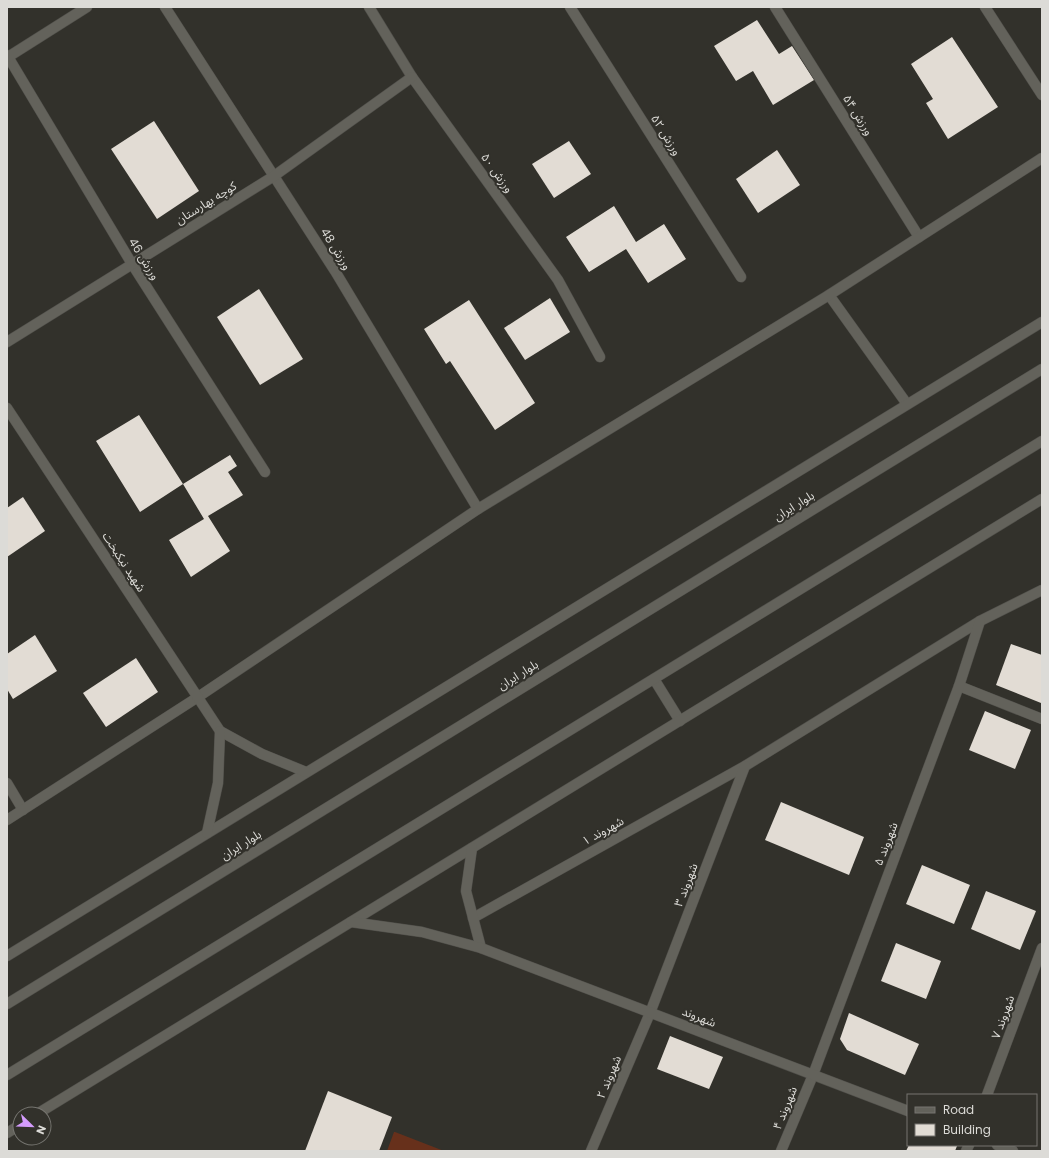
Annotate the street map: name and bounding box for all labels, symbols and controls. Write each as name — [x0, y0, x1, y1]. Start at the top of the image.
street label: ورزش ۵۴ — [839, 91, 878, 138]
street label: ورزش ۵٢ — [647, 111, 686, 158]
street label: ورزش ۵٠ — [477, 149, 518, 196]
street label: کوچه بهارستان — [172, 176, 240, 228]
street label: ورزش 48 — [317, 224, 356, 273]
street label: ورزش 46 — [125, 234, 164, 283]
street label: بلوار ایران — [770, 486, 817, 525]
street label: شهید نیکبخت — [99, 528, 150, 595]
street label: بلوار ایران — [494, 655, 541, 694]
street label: شهروند ۱ — [579, 812, 627, 849]
street label: شهروند ۵ — [869, 820, 902, 868]
street label: بلوار ایران — [217, 825, 264, 864]
street label: شهروند ۳ — [669, 861, 702, 909]
street label: شهروند ۷ — [987, 993, 1018, 1041]
street label: شهروند — [680, 1002, 719, 1031]
street label: شهروند ۲ — [592, 1053, 625, 1101]
street label: شهروند ۴ — [768, 1084, 801, 1132]
legend — [907, 1094, 1037, 1146]
text: Road — [943, 1101, 974, 1118]
north arrow — [12, 1106, 52, 1146]
text: Building — [943, 1121, 991, 1138]
text: N — [32, 1123, 50, 1137]

